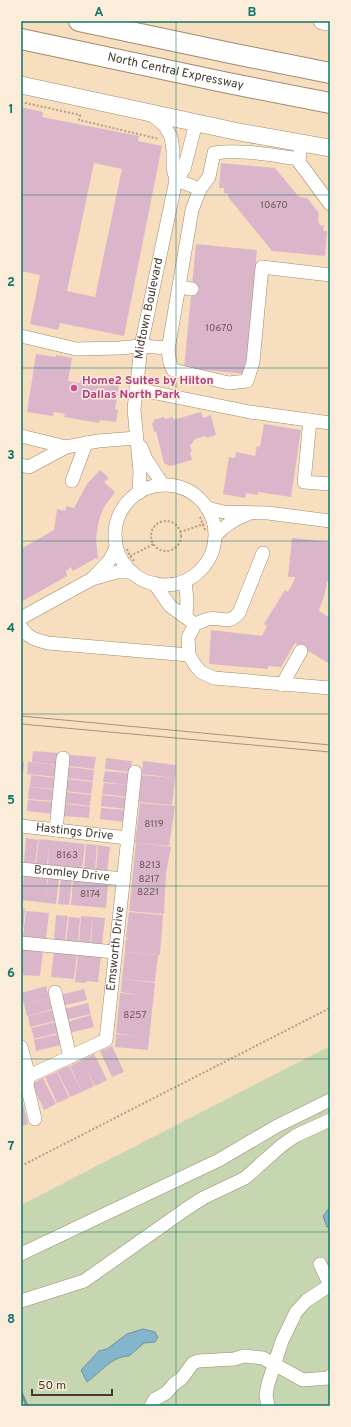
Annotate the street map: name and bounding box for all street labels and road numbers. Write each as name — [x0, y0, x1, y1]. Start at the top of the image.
street label: North Central Expressway — [106, 50, 245, 94]
street label: Midtown Boulevard — [132, 256, 167, 360]
street label: Hastings Drive — [35, 820, 114, 844]
street label: Bromley Drive — [33, 862, 110, 886]
street label: Emsworth Drive — [103, 905, 128, 992]

